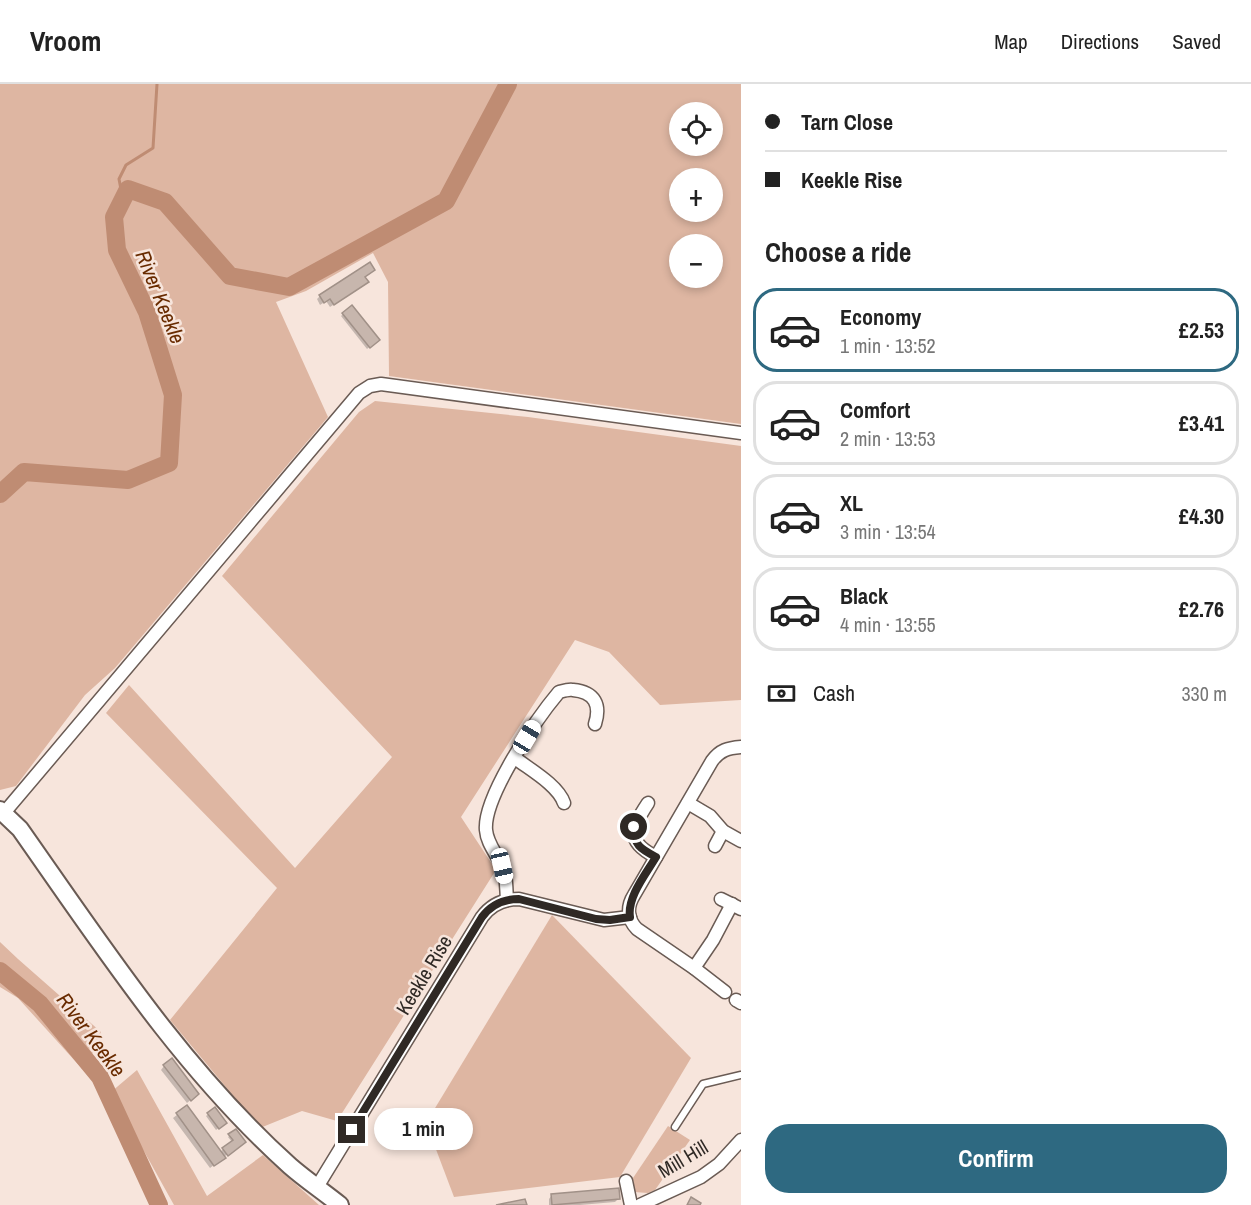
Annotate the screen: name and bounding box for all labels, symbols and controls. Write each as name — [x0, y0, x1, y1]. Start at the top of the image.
text: Vroom — [30, 22, 101, 60]
text: Map — [994, 27, 1028, 56]
text: Directions — [1061, 27, 1139, 56]
text: Saved — [1172, 27, 1221, 56]
map controls — [669, 102, 723, 288]
button: locate — [669, 102, 723, 156]
text: Tarn Close — [801, 107, 893, 137]
text: Keekle Rise — [801, 165, 902, 195]
button: + — [669, 168, 723, 222]
button: − — [669, 234, 723, 288]
text: Choose a ride — [765, 234, 911, 270]
water label: River Keekle — [129, 246, 192, 348]
text: Economy — [840, 302, 921, 332]
icon: car — [768, 303, 822, 357]
text: £2.53 — [1179, 315, 1224, 345]
text: 1 min · 13:52 — [840, 332, 936, 359]
text: Comfort — [840, 395, 910, 425]
icon: car — [768, 396, 822, 450]
text: £3.41 — [1179, 408, 1224, 438]
text: 2 min · 13:53 — [840, 425, 936, 452]
text: XL — [840, 488, 863, 518]
icon: car — [768, 489, 822, 543]
text: £4.30 — [1179, 501, 1224, 531]
text: 3 min · 13:54 — [840, 518, 936, 545]
text: Black — [840, 581, 888, 611]
icon: car — [768, 582, 822, 636]
text: £2.76 — [1179, 594, 1224, 624]
text: 4 min · 13:55 — [840, 611, 936, 638]
icon: cash — [765, 677, 798, 710]
text: Cash — [813, 678, 855, 708]
text: 330 m — [1181, 680, 1227, 707]
car — [510, 717, 544, 757]
route start — [620, 813, 647, 840]
car — [489, 846, 515, 886]
street label: Keekle Rise — [389, 930, 458, 1020]
water label: River Keekle — [50, 987, 133, 1083]
callout: 1 min — [373, 1109, 472, 1151]
text: 1 min — [402, 1115, 445, 1142]
route end — [338, 1116, 365, 1143]
button: Confirm — [765, 1124, 1227, 1193]
street label: Mill Hill — [653, 1133, 713, 1184]

